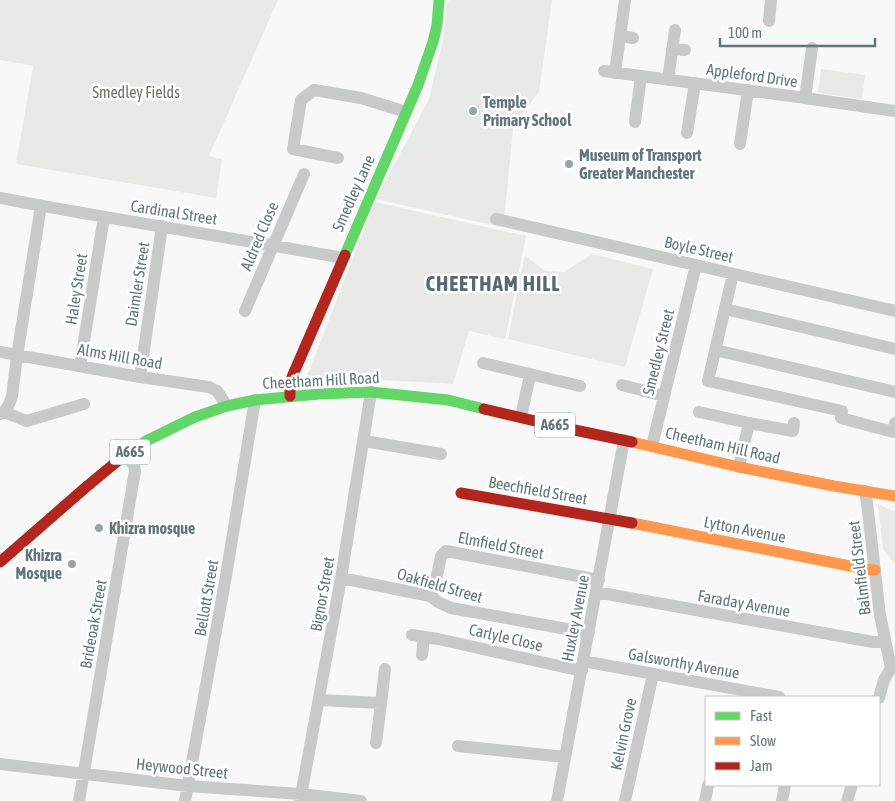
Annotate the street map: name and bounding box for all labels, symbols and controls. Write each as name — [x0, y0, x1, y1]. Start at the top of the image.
scale bar — [720, 15, 875, 47]
text: 100 m — [728, 24, 762, 41]
street label: Appleford Drive — [705, 60, 799, 91]
park label: Smedley Fields — [92, 83, 180, 102]
place label: Temple Primary School — [483, 93, 572, 129]
marker: Temple Primary School — [467, 105, 479, 117]
place label: Museum of Transport Greater Manchester — [579, 146, 702, 182]
street label: Smedley Lane — [328, 152, 379, 234]
marker: Museum of Transport Greater Manchester — [563, 158, 575, 170]
street label: Cardinal Street — [129, 196, 219, 228]
street label: Aldred Close — [236, 199, 282, 273]
street label: Boyle Street — [663, 232, 736, 267]
street label: Daimler Street — [121, 240, 153, 327]
street label: Haley Street — [61, 252, 92, 326]
district label: CHEETHAM HILL — [425, 271, 561, 295]
street label: Smedley Street — [639, 307, 678, 397]
street label: Alms Hill Road — [76, 340, 164, 372]
street label: Cheetham Hill Road — [262, 368, 380, 392]
road number: A665 — [535, 412, 575, 438]
street label: Cheetham Hill Road — [664, 423, 782, 467]
road number: A665 — [110, 440, 150, 464]
street label: Beechfield Street — [487, 472, 589, 508]
street label: Lytton Avenue — [702, 512, 788, 547]
place label: Khizra mosque — [109, 519, 195, 537]
street label: Balmfield Street — [844, 519, 874, 616]
marker: Khizra mosque — [93, 522, 105, 534]
street label: Elmfield Street — [457, 528, 546, 562]
place label: Khizra Mosque — [16, 546, 62, 582]
street label: Bignor Street — [307, 555, 338, 633]
marker: Khizra Mosque — [66, 558, 78, 570]
street label: Bellott Street — [190, 558, 222, 638]
street label: Oakfield Street — [395, 564, 485, 606]
street label: Huxley Avenue — [558, 573, 593, 663]
street label: Brideoak Street — [76, 578, 110, 670]
street label: Faraday Avenue — [696, 586, 792, 621]
street label: Carlyle Close — [467, 620, 545, 655]
street label: Galsworthy Avenue — [627, 644, 741, 683]
street label: Kelvin Grove — [607, 696, 639, 772]
legend — [705, 696, 880, 786]
text: Fast — [750, 707, 772, 724]
text: Slow — [750, 732, 776, 749]
street label: Heywood Street — [135, 754, 229, 783]
text: Jam — [750, 757, 773, 774]

